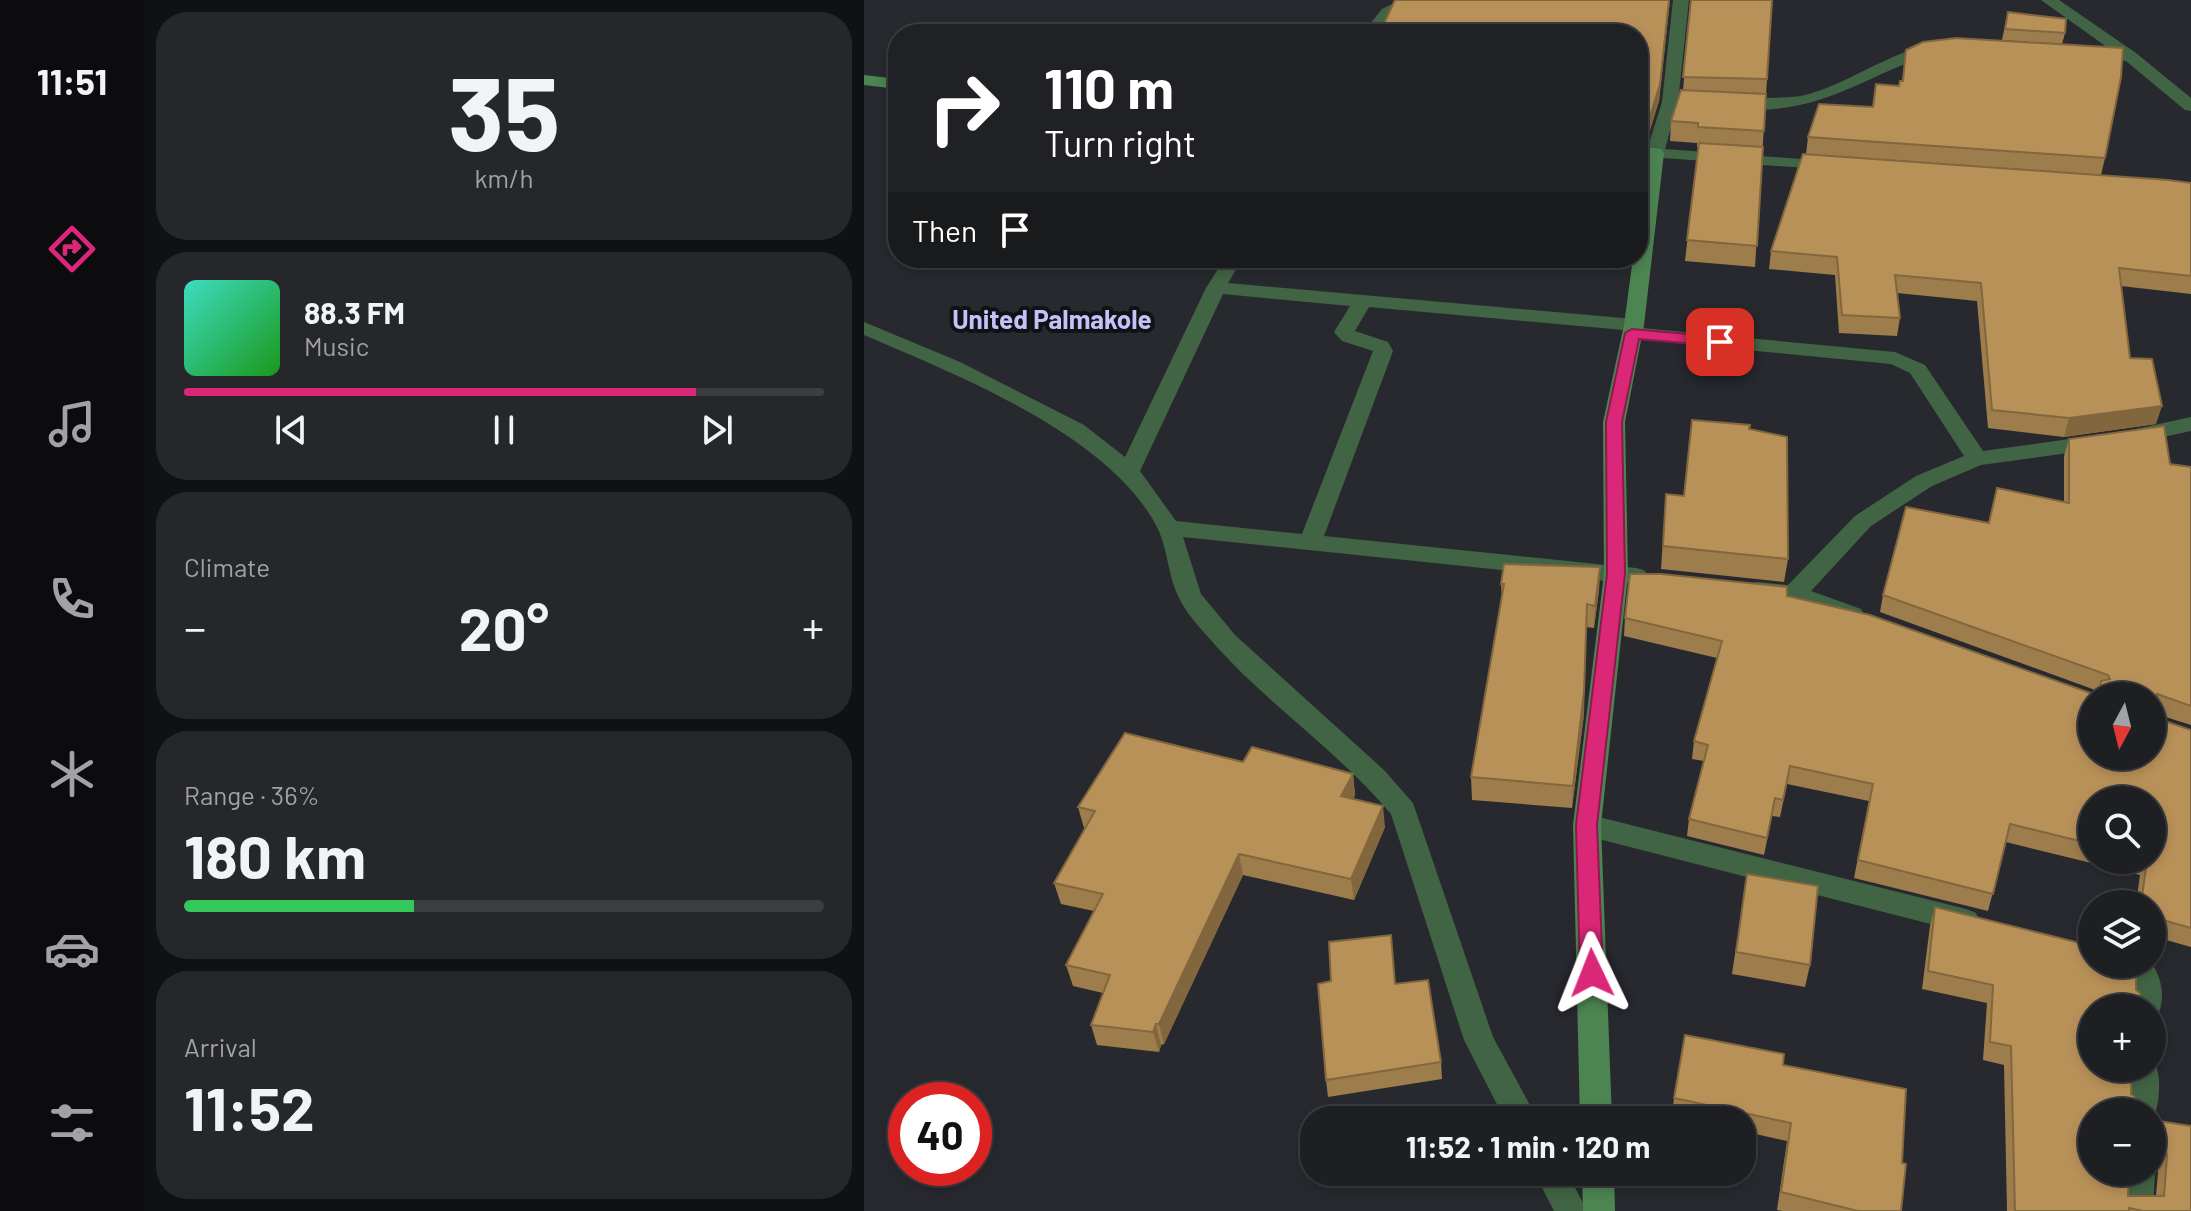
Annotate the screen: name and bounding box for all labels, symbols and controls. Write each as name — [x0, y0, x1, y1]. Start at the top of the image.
text: 35 — [448, 47, 560, 172]
text: 110 m — [1044, 53, 1174, 120]
icon: right — [912, 56, 1016, 160]
text: 11:51 — [37, 59, 107, 102]
text: Turn right — [1044, 121, 1196, 164]
text: km/h — [475, 162, 533, 193]
icon: arrive — [993, 208, 1037, 252]
text: Then — [912, 212, 977, 248]
icon: directions — [44, 221, 100, 277]
text: 88.3 FM — [304, 294, 405, 330]
district label: United Palmakole — [952, 303, 1152, 334]
pin — [1686, 308, 1754, 376]
icon: arrive — [1698, 320, 1742, 364]
text: Music — [304, 330, 369, 361]
icon: music — [44, 396, 100, 452]
icon: previous — [269, 408, 313, 452]
icon: pause — [482, 408, 526, 452]
icon: next — [695, 408, 739, 452]
text: Climate — [184, 551, 270, 582]
icon: phone — [44, 571, 100, 627]
text: 20° — [459, 591, 549, 663]
text: − — [184, 600, 206, 653]
text: + — [802, 600, 824, 653]
north arrow — [2078, 682, 2166, 770]
map controls — [2078, 682, 2166, 1186]
icon: climate — [44, 746, 100, 802]
text: Range · 36% — [184, 779, 320, 810]
button: search — [2078, 786, 2166, 874]
text: 180 km — [184, 819, 366, 891]
button: layers — [2078, 890, 2166, 978]
icon: car — [44, 921, 100, 977]
position arrow — [1550, 931, 1634, 1015]
button: + — [2078, 994, 2166, 1082]
text: Arrival — [184, 1031, 257, 1062]
text: 11:52 — [184, 1071, 315, 1143]
speed limit sign: 40 — [888, 1082, 992, 1186]
icon: filters — [44, 1095, 100, 1151]
button: − — [2078, 1098, 2166, 1186]
text: 11:52 · 1 min · 120 m — [1406, 1128, 1650, 1164]

